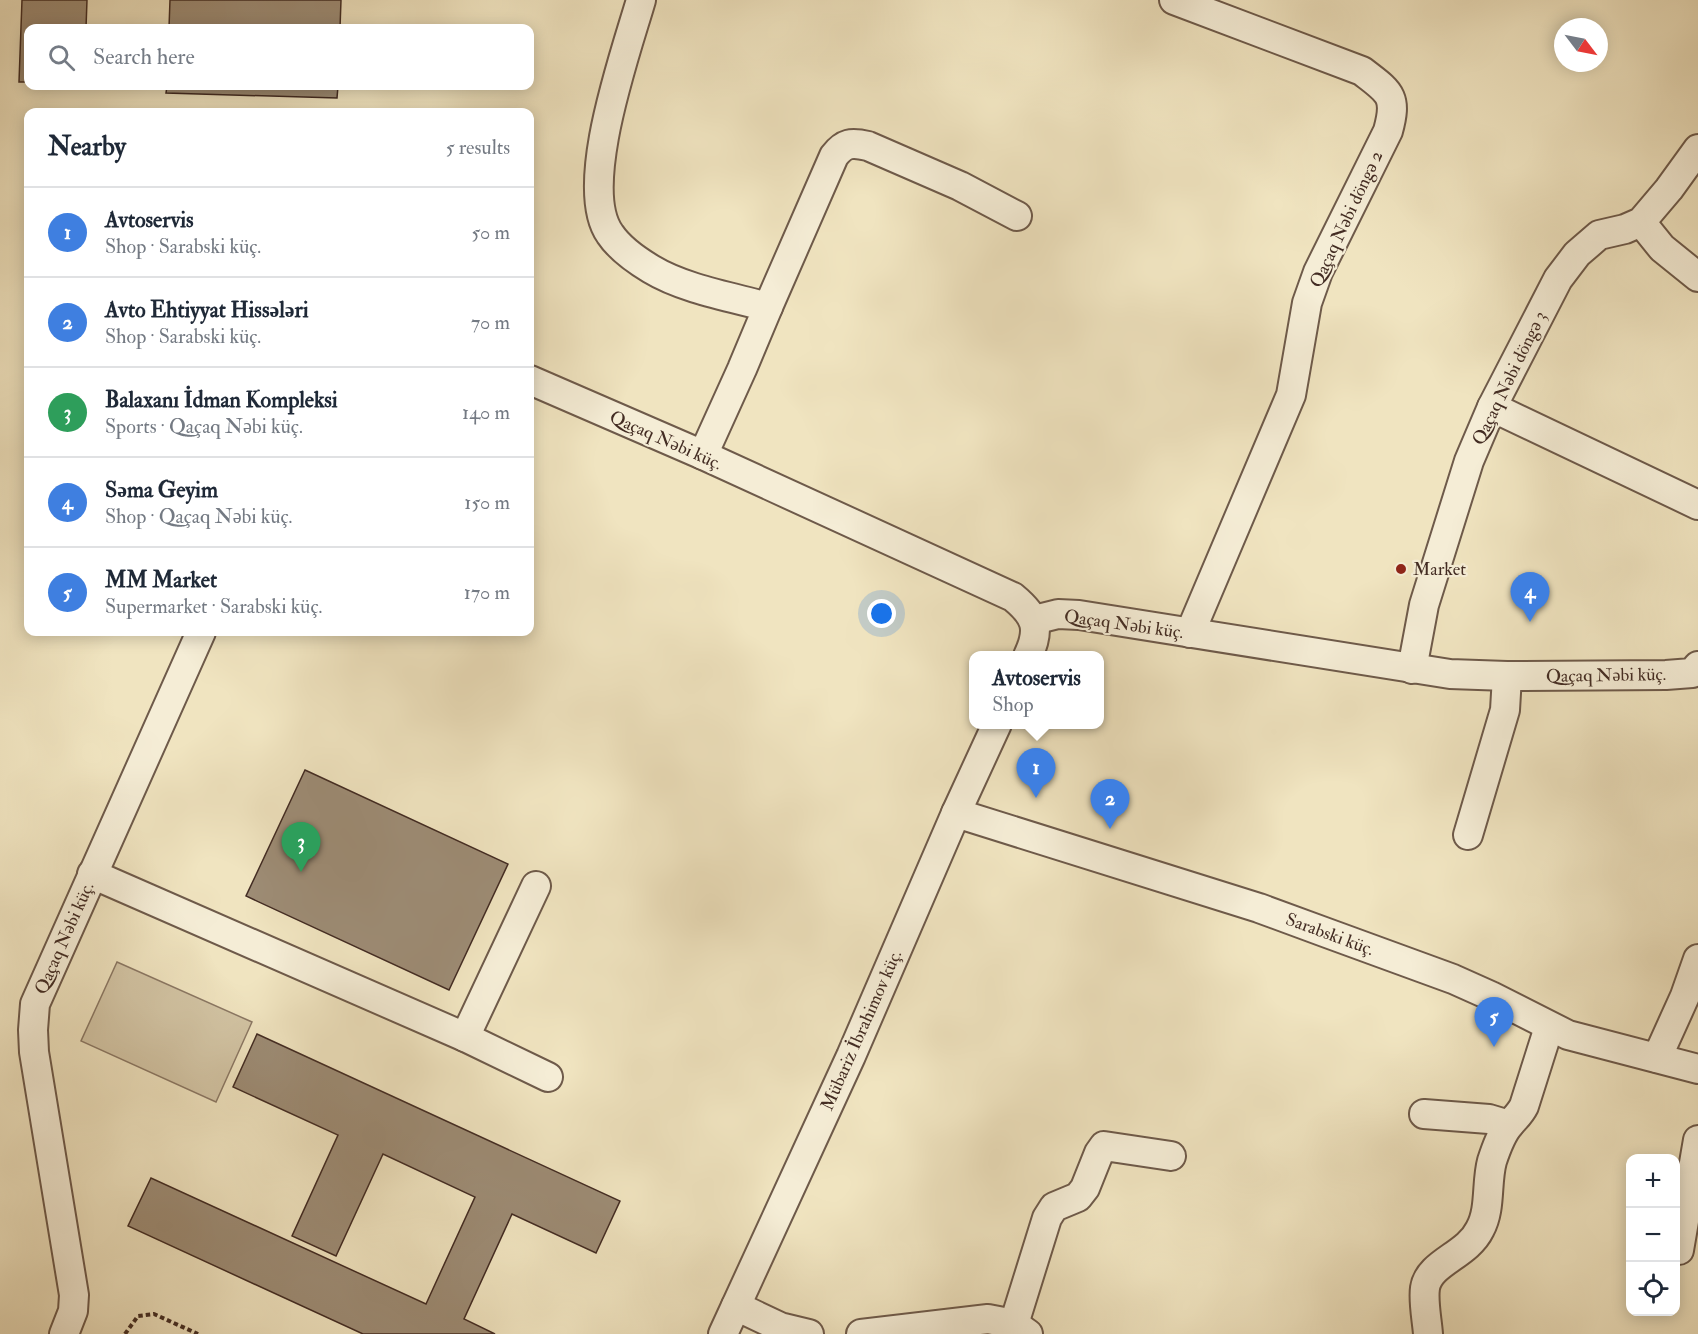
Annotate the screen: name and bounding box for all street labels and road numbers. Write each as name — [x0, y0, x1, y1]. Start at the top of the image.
street label: Qaçaq Nəbi döngə 2 — [1305, 147, 1388, 291]
street label: Qaçaq Nəbi döngə 3 — [1467, 307, 1552, 449]
street label: Qaçaq Nəbi küç. — [606, 405, 725, 475]
street label: Qaçaq Nəbi küç. — [1063, 605, 1185, 644]
street label: Qaçaq Nəbi küç. — [1546, 663, 1666, 688]
street label: Qaçaq Nəbi küç. — [29, 879, 99, 998]
street label: Sarabski küç. — [1283, 908, 1377, 961]
street label: Mübariz İbrahimov küç. — [816, 946, 907, 1114]

